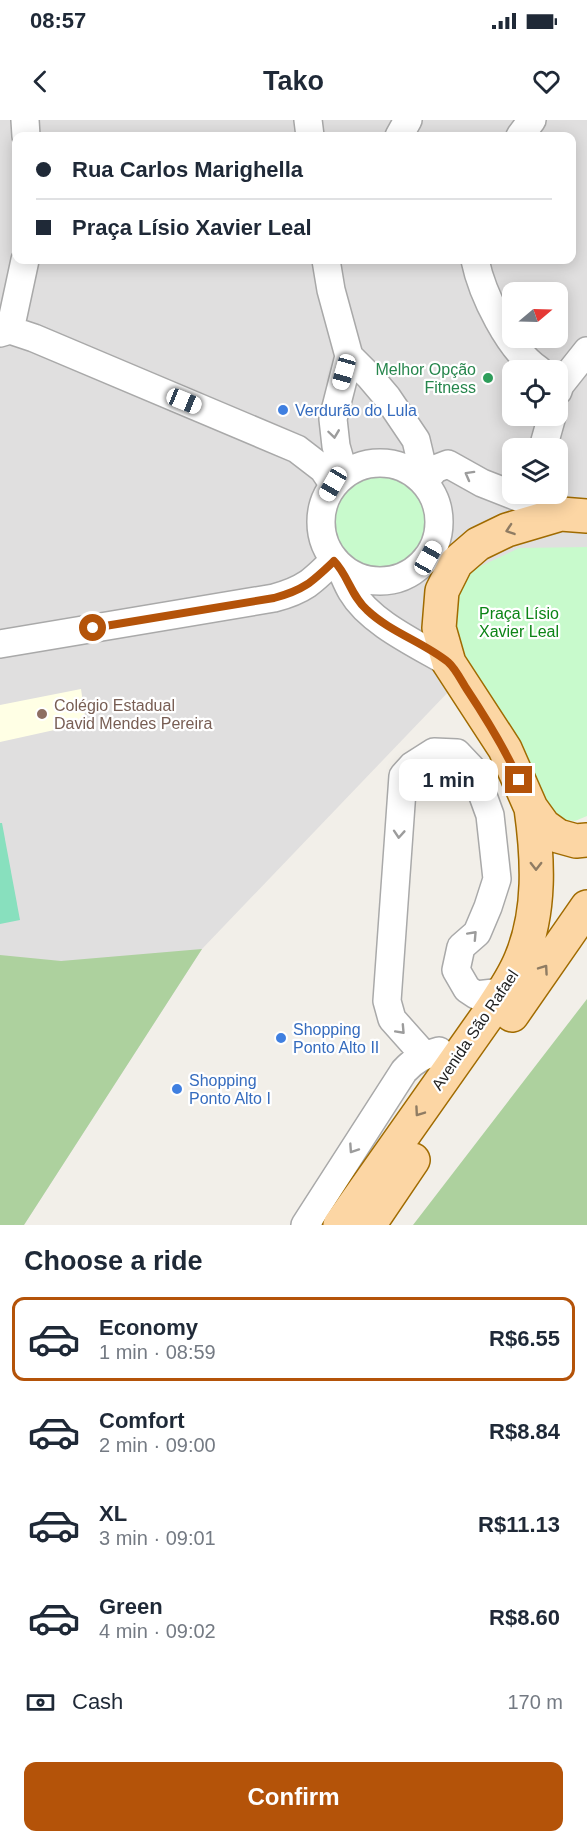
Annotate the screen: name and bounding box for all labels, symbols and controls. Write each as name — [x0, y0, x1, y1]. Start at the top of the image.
text: 08:57 — [30, 8, 86, 33]
icon: back — [24, 65, 57, 98]
icon: heart — [530, 65, 563, 98]
text: Tako — [263, 66, 324, 96]
text: Rua Carlos Marighella — [72, 157, 303, 182]
text: Praça Lísio Xavier Leal — [72, 215, 312, 240]
north arrow — [502, 282, 568, 348]
map controls — [502, 282, 568, 504]
car — [330, 352, 358, 392]
button: locate — [502, 360, 568, 426]
place label: Melhor Opção Fitness — [376, 361, 476, 396]
marker: Melhor Opção Fitness — [481, 371, 495, 385]
car — [164, 386, 204, 416]
place label: Verdurão do Lula — [295, 402, 417, 419]
marker: Verdurão do Lula — [276, 403, 290, 417]
one-way arrow — [328, 429, 340, 438]
button: layers — [502, 438, 568, 504]
car — [316, 464, 350, 504]
one-way arrow — [464, 471, 475, 483]
one-way arrow — [505, 523, 516, 536]
car — [411, 538, 445, 578]
park label: Praça Lísio Xavier Leal — [479, 605, 559, 640]
route start — [79, 614, 106, 641]
place label: Colégio Estadual David Mendes Pereira — [54, 697, 212, 732]
marker: Colégio Estadual David Mendes Pereira — [35, 707, 49, 721]
callout: 1 min — [399, 759, 498, 801]
route end — [505, 766, 532, 793]
text: 1 min — [422, 769, 475, 791]
one-way arrow — [392, 829, 405, 838]
one-way arrow — [530, 862, 542, 871]
one-way arrow — [466, 932, 477, 942]
one-way arrow — [537, 965, 548, 976]
street label: Avenida São Rafael — [428, 967, 522, 1093]
place label: Shopping Ponto Alto II — [293, 1021, 379, 1056]
one-way arrow — [394, 1023, 405, 1034]
marker: Shopping Ponto Alto II — [274, 1031, 288, 1045]
place label: Shopping Ponto Alto I — [189, 1072, 271, 1107]
marker: Shopping Ponto Alto I — [170, 1082, 184, 1096]
one-way arrow — [415, 1105, 426, 1116]
one-way arrow — [349, 1142, 360, 1153]
text: Choose a ride — [24, 1246, 203, 1276]
icon: car — [27, 1312, 81, 1366]
text: Economy — [99, 1315, 198, 1340]
text: R$6.55 — [489, 1326, 560, 1351]
text: 1 min · 08:59 — [99, 1341, 216, 1363]
icon: car — [27, 1405, 81, 1459]
text: Comfort — [99, 1408, 185, 1433]
text: R$8.84 — [489, 1419, 560, 1444]
text: 2 min · 09:00 — [99, 1434, 216, 1456]
icon: car — [27, 1498, 81, 1552]
text: XL — [99, 1501, 127, 1526]
text: R$11.13 — [478, 1512, 560, 1537]
text: 3 min · 09:01 — [99, 1527, 216, 1549]
icon: car — [27, 1591, 81, 1645]
text: Green — [99, 1594, 163, 1619]
text: R$8.60 — [489, 1605, 560, 1630]
text: 4 min · 09:02 — [99, 1620, 216, 1642]
icon: cash — [24, 1686, 57, 1719]
text: Cash — [72, 1689, 123, 1714]
text: 170 m — [507, 1691, 563, 1713]
button: Confirm — [24, 1762, 563, 1831]

